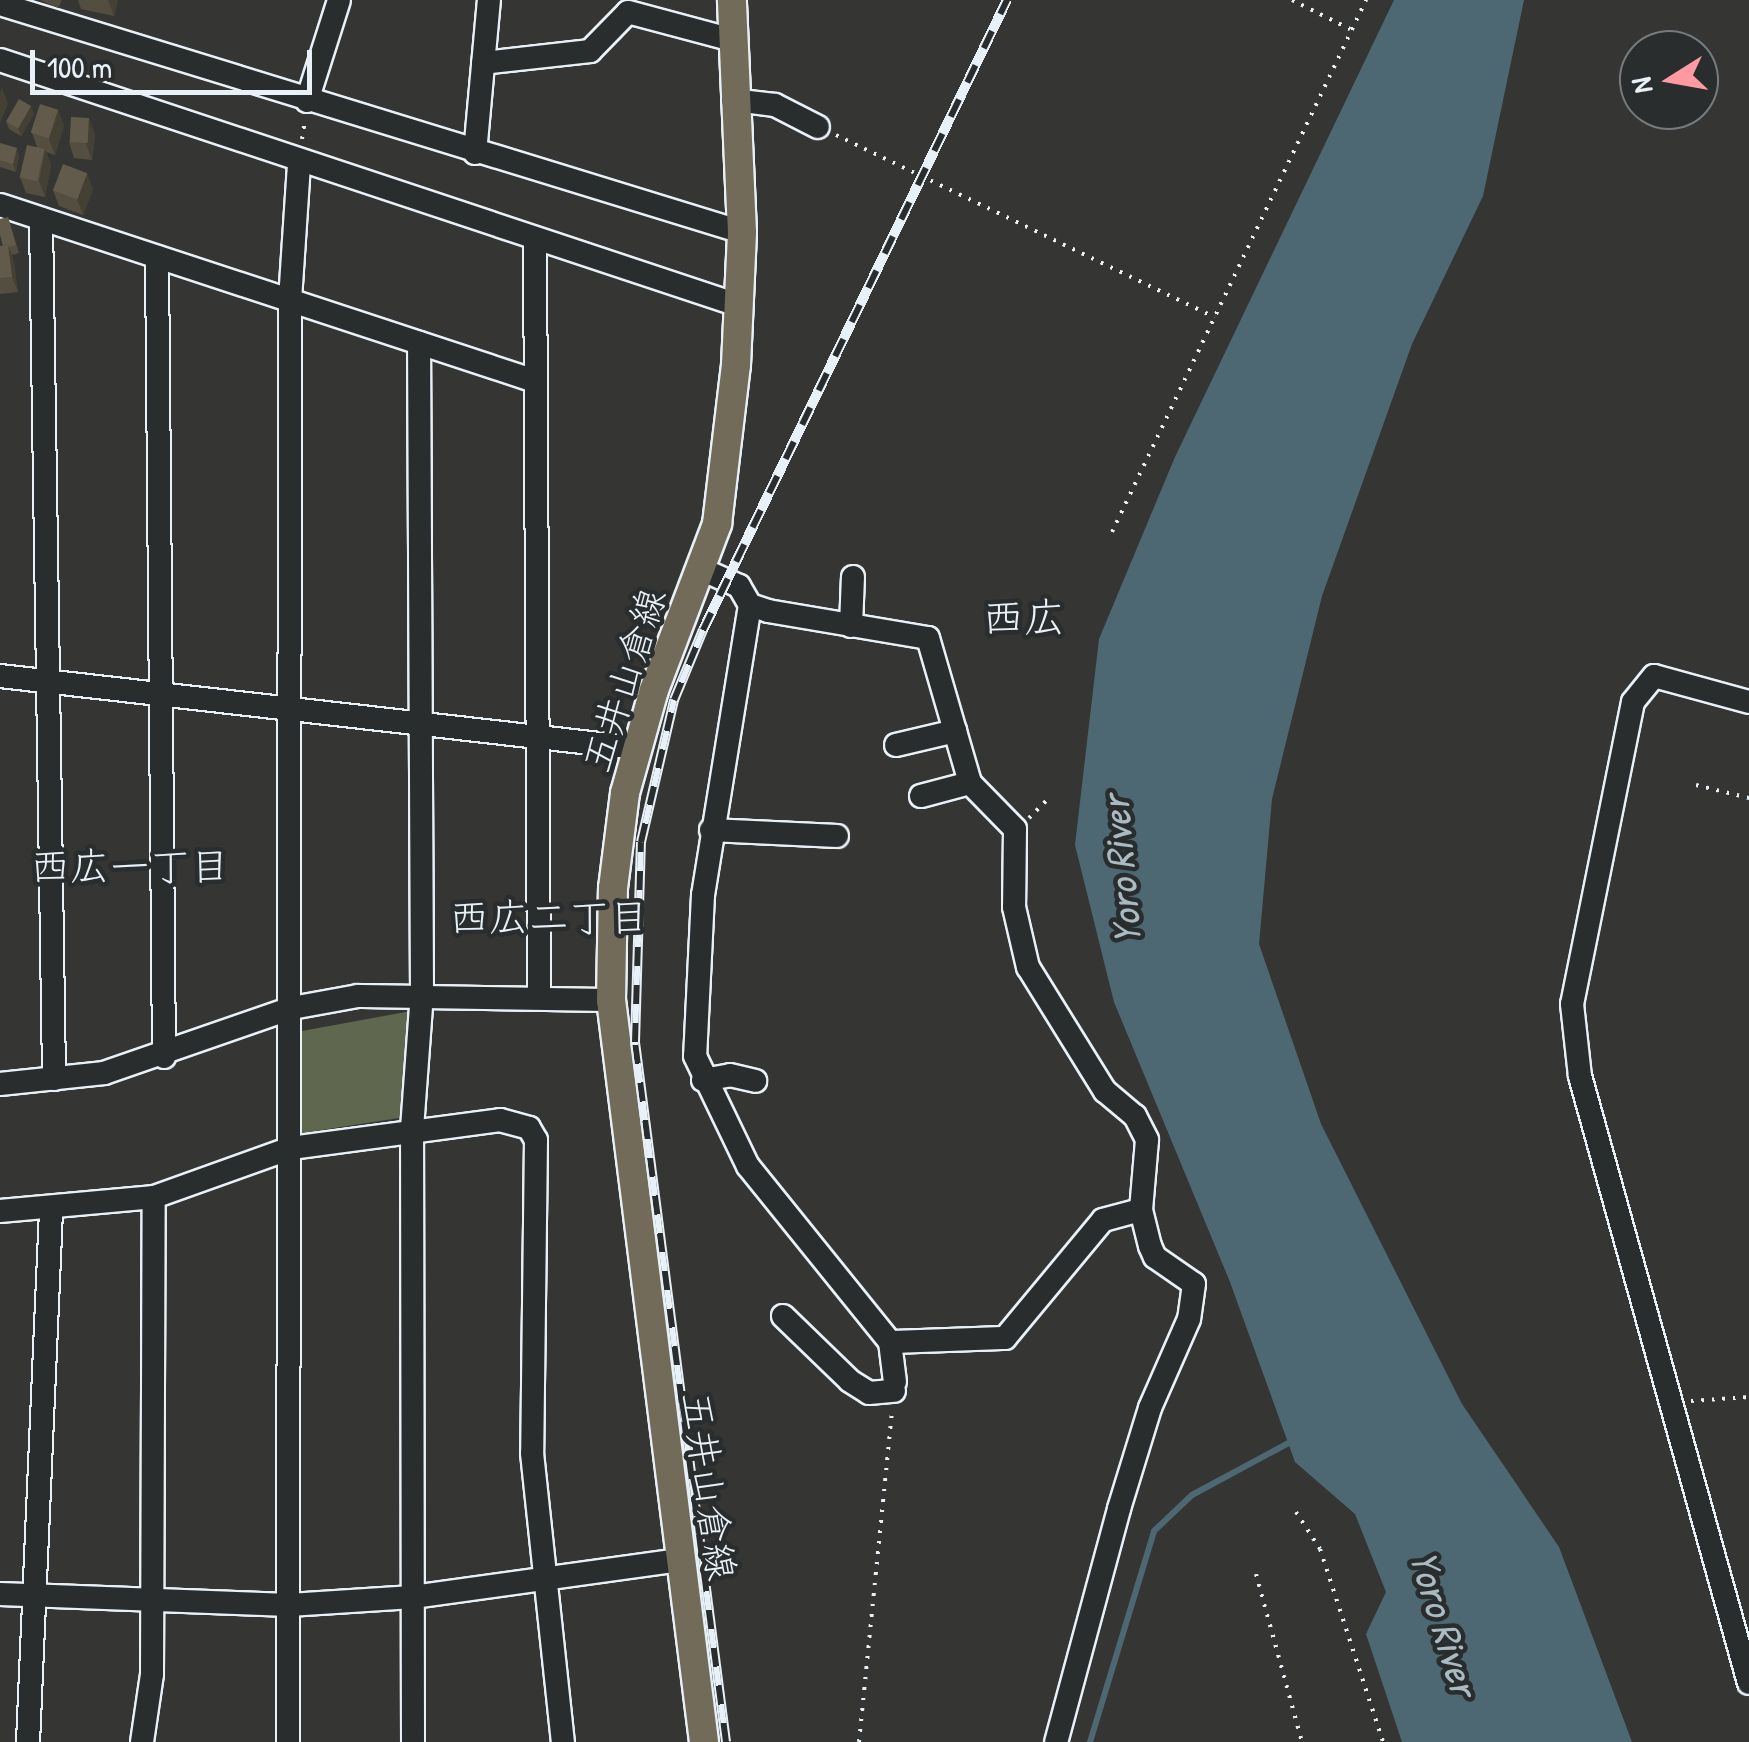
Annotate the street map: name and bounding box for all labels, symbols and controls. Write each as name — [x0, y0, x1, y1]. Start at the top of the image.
scale bar — [35, 30, 318, 92]
north arrow — [1619, 30, 1719, 130]
text: 100 m — [47, 47, 112, 87]
text: N — [1621, 74, 1662, 96]
street label: 五井山倉線 — [573, 583, 675, 777]
district label: 西広 — [982, 592, 1066, 642]
water label: Yoro River — [1090, 794, 1150, 946]
district label: 西広一丁目 — [30, 841, 230, 889]
district label: 西広二丁目 — [449, 892, 649, 940]
street label: 五井山倉線 — [673, 1389, 745, 1583]
water label: Yoro River — [1400, 1545, 1490, 1701]

